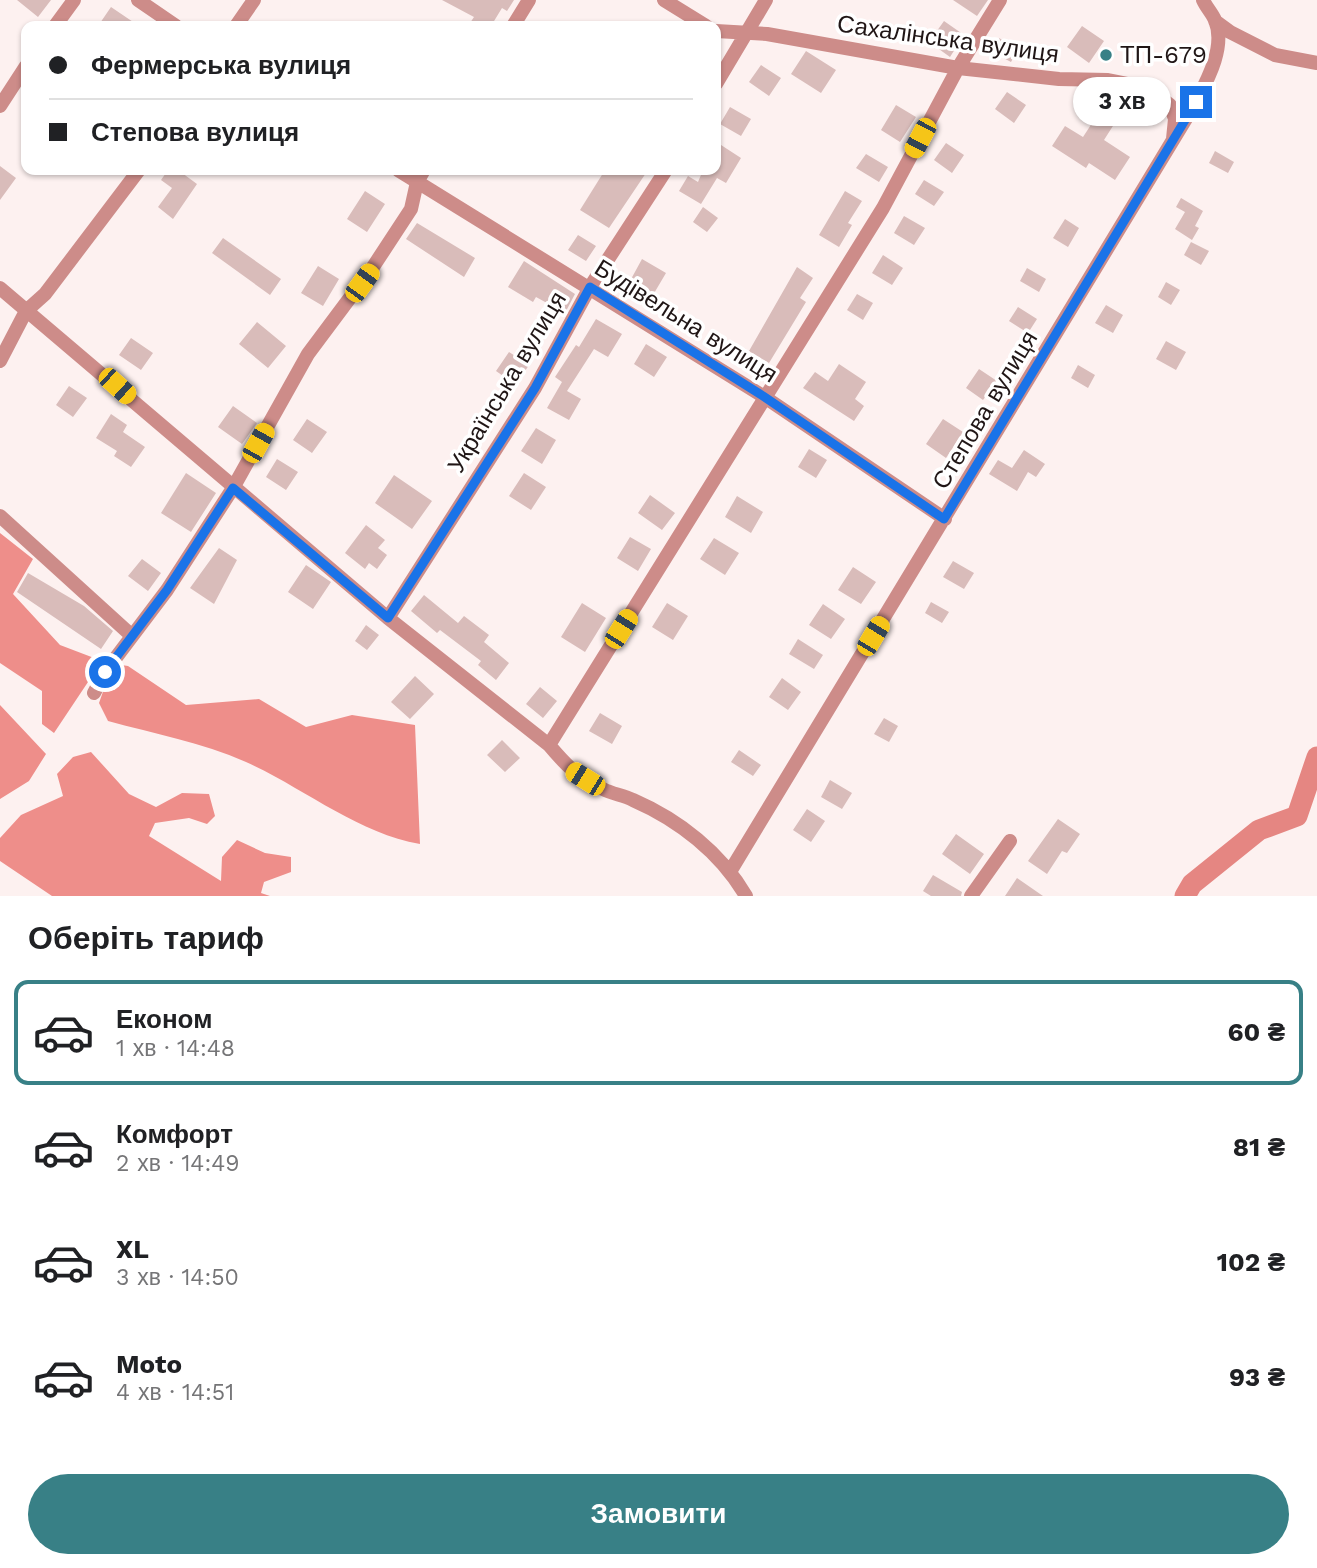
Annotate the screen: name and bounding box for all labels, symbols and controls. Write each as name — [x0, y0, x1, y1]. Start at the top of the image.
street label: Сахалінська вулиця — [835, 10, 1061, 68]
place label: ТП-679 — [1120, 41, 1207, 69]
marker: ТП-679 — [1098, 47, 1114, 63]
text: Фермерська вулиця — [91, 50, 351, 80]
callout: 3 хв — [1074, 78, 1172, 126]
route end — [1180, 86, 1212, 118]
text: 3 хв — [1098, 88, 1146, 115]
car — [901, 115, 940, 161]
text: Степова вулиця — [91, 117, 299, 147]
street label: Будівельна вулиця — [590, 254, 782, 388]
car — [342, 260, 383, 306]
street label: Українська вулиця — [442, 286, 572, 478]
street label: Степова вулиця — [927, 326, 1043, 494]
car — [95, 364, 140, 408]
car — [239, 420, 278, 466]
car — [601, 606, 642, 652]
car — [854, 613, 893, 659]
route start — [89, 656, 121, 688]
car — [562, 759, 609, 799]
text: Оберіть тариф — [28, 919, 264, 957]
icon: car — [32, 1001, 95, 1064]
text: Економ — [116, 1004, 212, 1034]
text: 60 ₴ — [1227, 1017, 1285, 1047]
text: 1 хв · 14:48 — [116, 1035, 235, 1062]
icon: car — [32, 1116, 95, 1179]
text: Комфорт — [116, 1119, 233, 1149]
text: 81 ₴ — [1233, 1132, 1285, 1162]
text: 2 хв · 14:49 — [116, 1150, 239, 1177]
icon: car — [32, 1231, 95, 1294]
text: XL — [116, 1234, 149, 1264]
text: 102 ₴ — [1217, 1247, 1285, 1277]
text: 3 хв · 14:50 — [116, 1264, 239, 1291]
icon: car — [32, 1346, 95, 1409]
text: Moto — [116, 1349, 182, 1379]
text: 93 ₴ — [1229, 1362, 1285, 1392]
text: 4 хв · 14:51 — [116, 1379, 234, 1406]
button: Замовити — [28, 1474, 1289, 1554]

